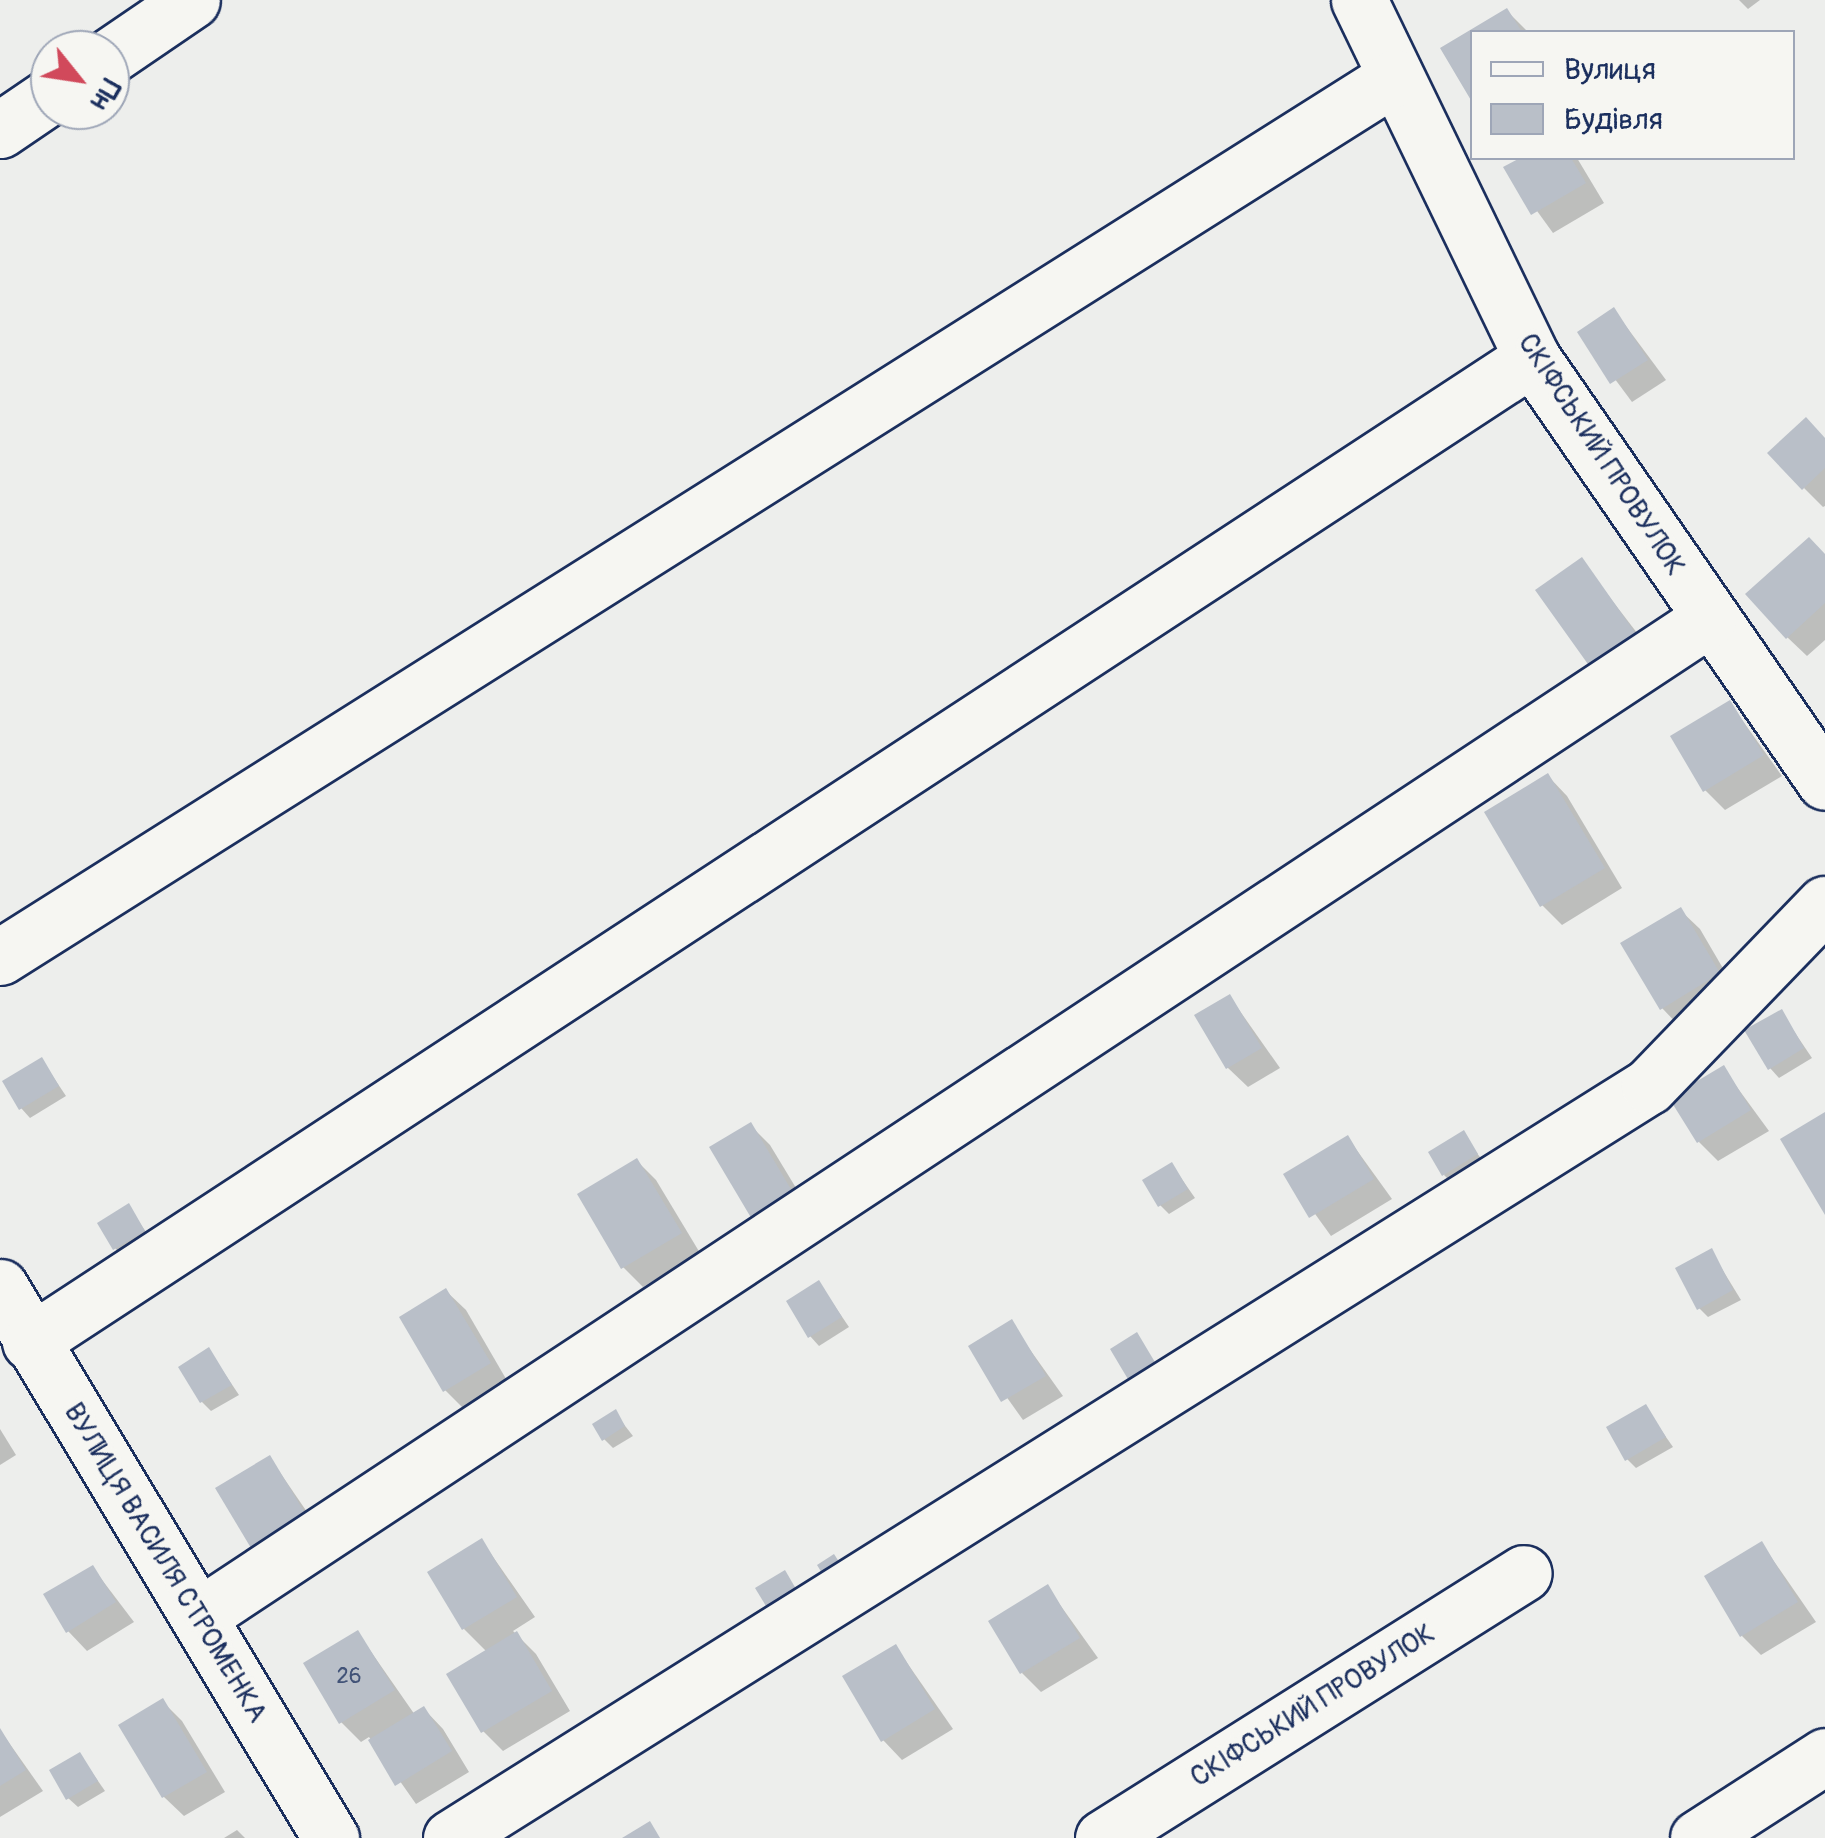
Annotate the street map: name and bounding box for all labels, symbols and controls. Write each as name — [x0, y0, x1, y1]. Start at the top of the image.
north arrow — [30, 30, 130, 130]
legend — [1470, 30, 1795, 160]
text: Вулиця — [1564, 51, 1656, 88]
text: Пн — [82, 72, 128, 116]
text: Будівля — [1564, 101, 1663, 138]
street label: СКІФСЬКИЙ ПРОВУЛОК — [1510, 328, 1692, 582]
street label: ВУЛИЦЯ ВАСИЛЯ СТРОМЕНКА — [56, 1397, 274, 1729]
street label: СКІФСЬКИЙ ПРОВУЛОК — [1185, 1617, 1441, 1795]
house number: 26 — [336, 1664, 362, 1690]

